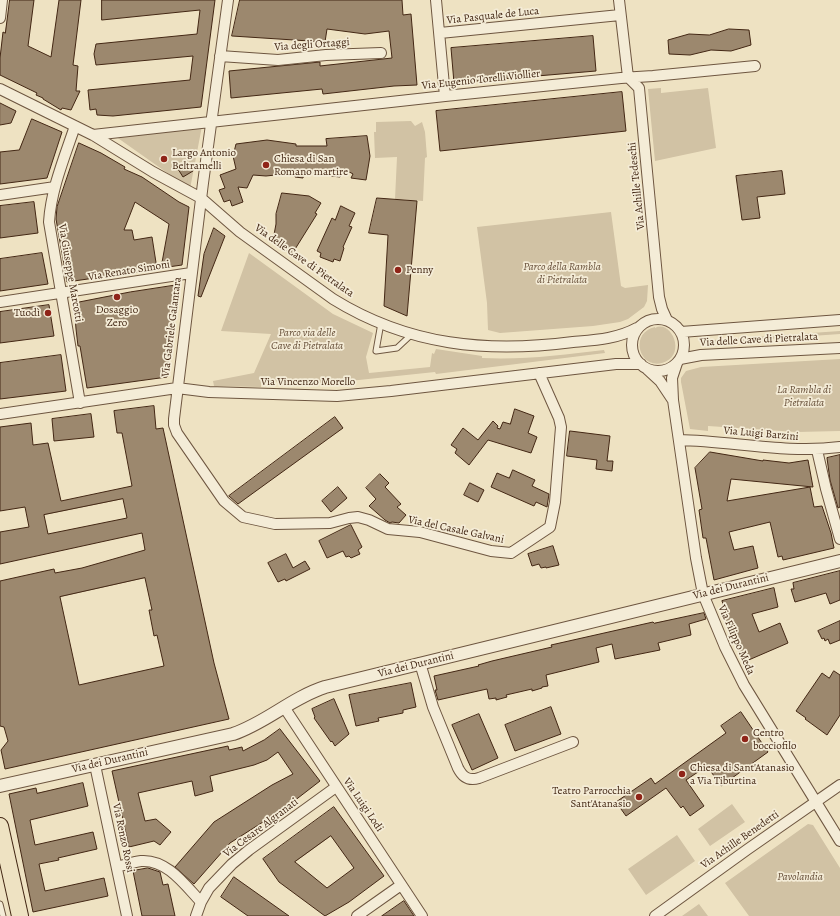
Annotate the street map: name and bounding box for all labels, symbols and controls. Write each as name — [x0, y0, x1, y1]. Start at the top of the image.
street label: Via Pasquale de Luca — [446, 5, 540, 27]
street label: Via degli Ortaggi — [274, 36, 350, 54]
street label: Via Eugenio Torelli Viollier — [421, 67, 541, 93]
street label: Via Achille Tedeschi — [626, 141, 648, 231]
place label: Largo Antonio Beltramelli — [172, 146, 236, 172]
place label: Chiesa di San Romano martire — [274, 152, 348, 178]
marker: Largo Antonio Beltramelli — [159, 154, 169, 164]
marker: Chiesa di San Romano martire — [261, 160, 271, 170]
street label: Via delle Cave di Pietralata — [252, 222, 356, 300]
street label: Via Giuseppe Marcotti — [55, 223, 85, 323]
street label: Via Renato Simoni — [87, 258, 171, 284]
park label: Parco della Rambla di Pietralata — [523, 260, 601, 286]
place label: Penny — [406, 263, 433, 277]
marker: Penny — [393, 265, 403, 275]
street label: Via Gabriele Galantara — [159, 276, 185, 378]
marker: Dosaggio Zero — [112, 292, 122, 302]
place label: Dosaggio Zero — [96, 303, 138, 329]
place label: Tuodì — [14, 306, 40, 320]
marker: Tuodì — [43, 308, 53, 318]
park label: Parco via delle Cave di Pietralata — [271, 326, 343, 352]
street label: Via delle Cave di Pietralata — [700, 330, 818, 350]
street label: Via Vincenzo Morello — [261, 375, 355, 389]
park label: La Rambla di Pietralata — [777, 383, 831, 409]
street label: Via Luigi Barzini — [723, 424, 799, 444]
street label: Via del Casale Galvani — [407, 513, 505, 547]
street label: Via dei Durantini — [692, 571, 770, 603]
street label: Via Filippo Meda — [715, 603, 757, 677]
street label: Via dei Durantini — [377, 649, 455, 681]
place label: Centro bocciofilo — [753, 726, 796, 752]
marker: Centro bocciofilo — [740, 734, 750, 744]
street label: Via dei Durantini — [71, 746, 149, 776]
place label: Chiesa di Sant'Atanasio a Via Tiburtina — [690, 761, 794, 787]
marker: Chiesa di Sant'Atanasio a Via Tiburtina — [677, 769, 687, 779]
street label: Via Luigi Lodi — [340, 776, 386, 834]
place label: Teatro Parrocchia Sant'Atanasio — [552, 784, 631, 810]
marker: Teatro Parrocchia Sant'Atanasio — [634, 792, 644, 802]
street label: Via Cesare Algranati — [221, 795, 301, 861]
street label: Via Renzo Rossi — [109, 802, 137, 874]
street label: Via Achille Benedetti — [698, 808, 782, 872]
park label: Pavolandia — [777, 870, 823, 884]

